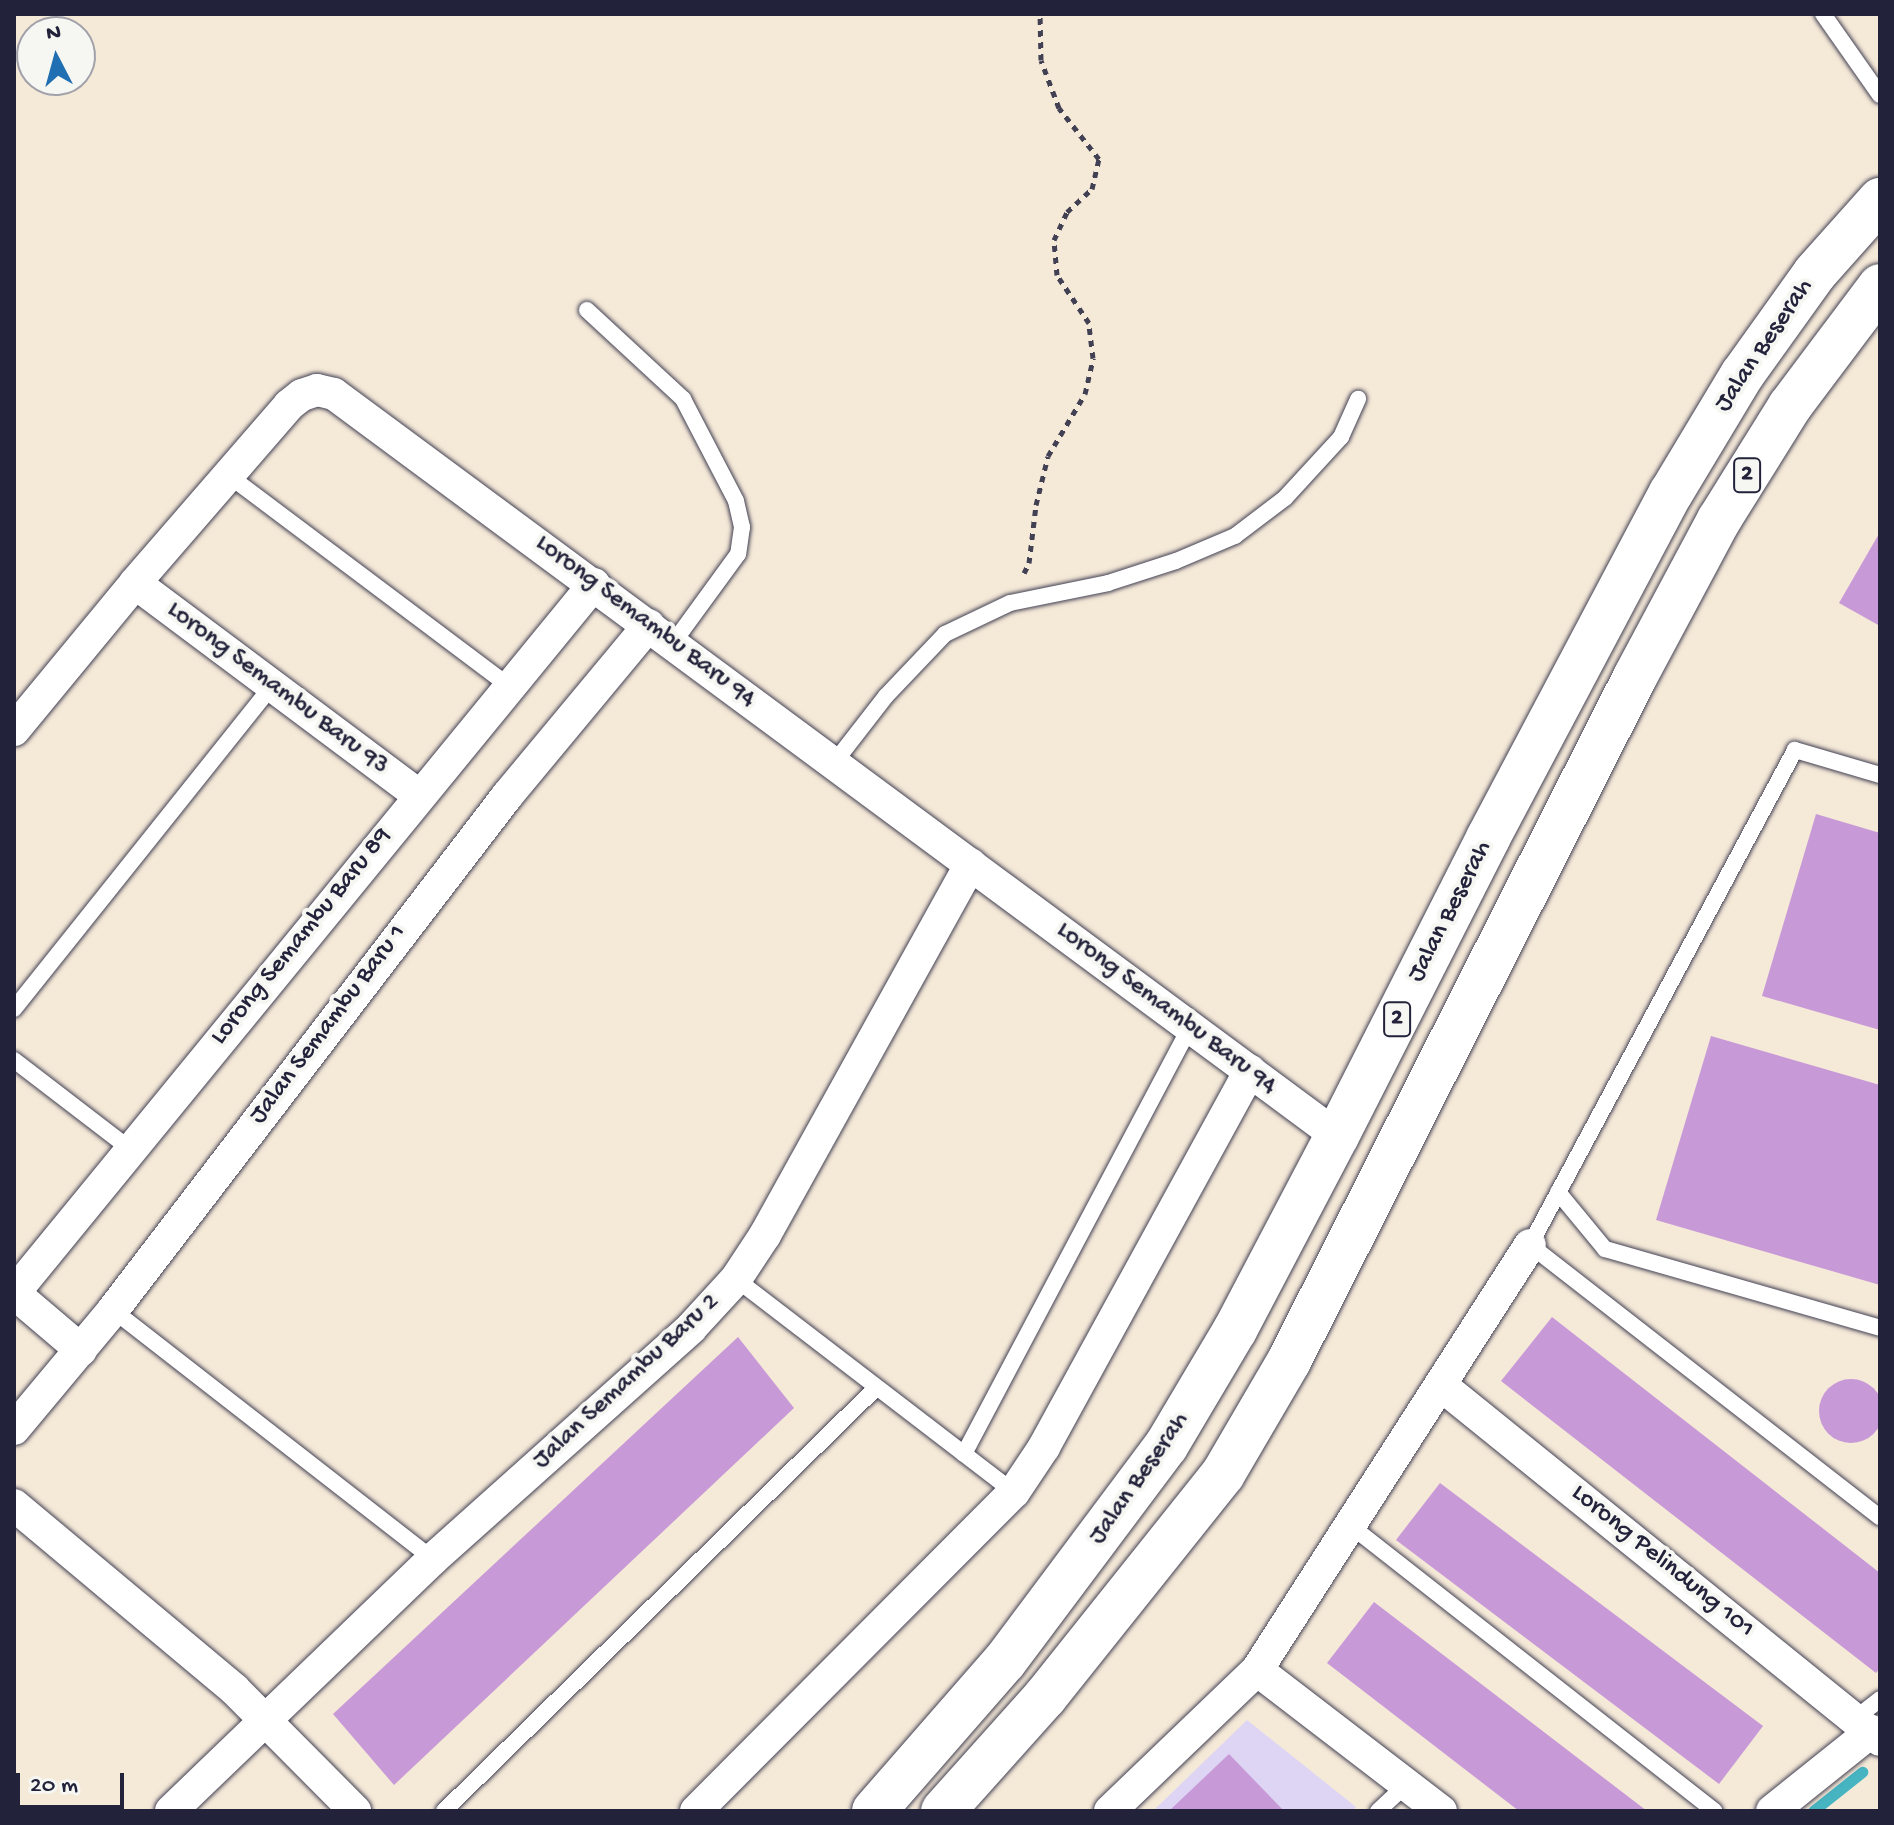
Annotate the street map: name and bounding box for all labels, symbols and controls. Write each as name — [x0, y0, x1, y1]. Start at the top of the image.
north arrow — [16, 16, 96, 96]
text: N — [45, 20, 62, 48]
street label: Jalan Beserah — [1709, 273, 1821, 419]
road number: 2 — [1733, 455, 1761, 495]
street label: Lorong Semambu Baru 94 — [528, 529, 762, 715]
street label: Lorong Semambu Baru 93 — [160, 595, 394, 783]
street label: Lorong Semambu Baru 89 — [205, 822, 399, 1052]
street label: Jalan Beserah — [1402, 836, 1500, 988]
street label: Lorong Semambu Baru 94 — [1049, 916, 1283, 1102]
street label: Jalan Semambu Baru 1 — [244, 919, 414, 1131]
road number: 2 — [1383, 999, 1411, 1039]
street label: Jalan Semambu Baru 2 — [527, 1287, 727, 1477]
street label: Jalan Beserah — [1083, 1407, 1197, 1551]
street label: Lorong Pelindung 101 — [1564, 1478, 1760, 1646]
scale bar — [20, 1757, 128, 1807]
text: 20 m — [30, 1772, 78, 1801]

